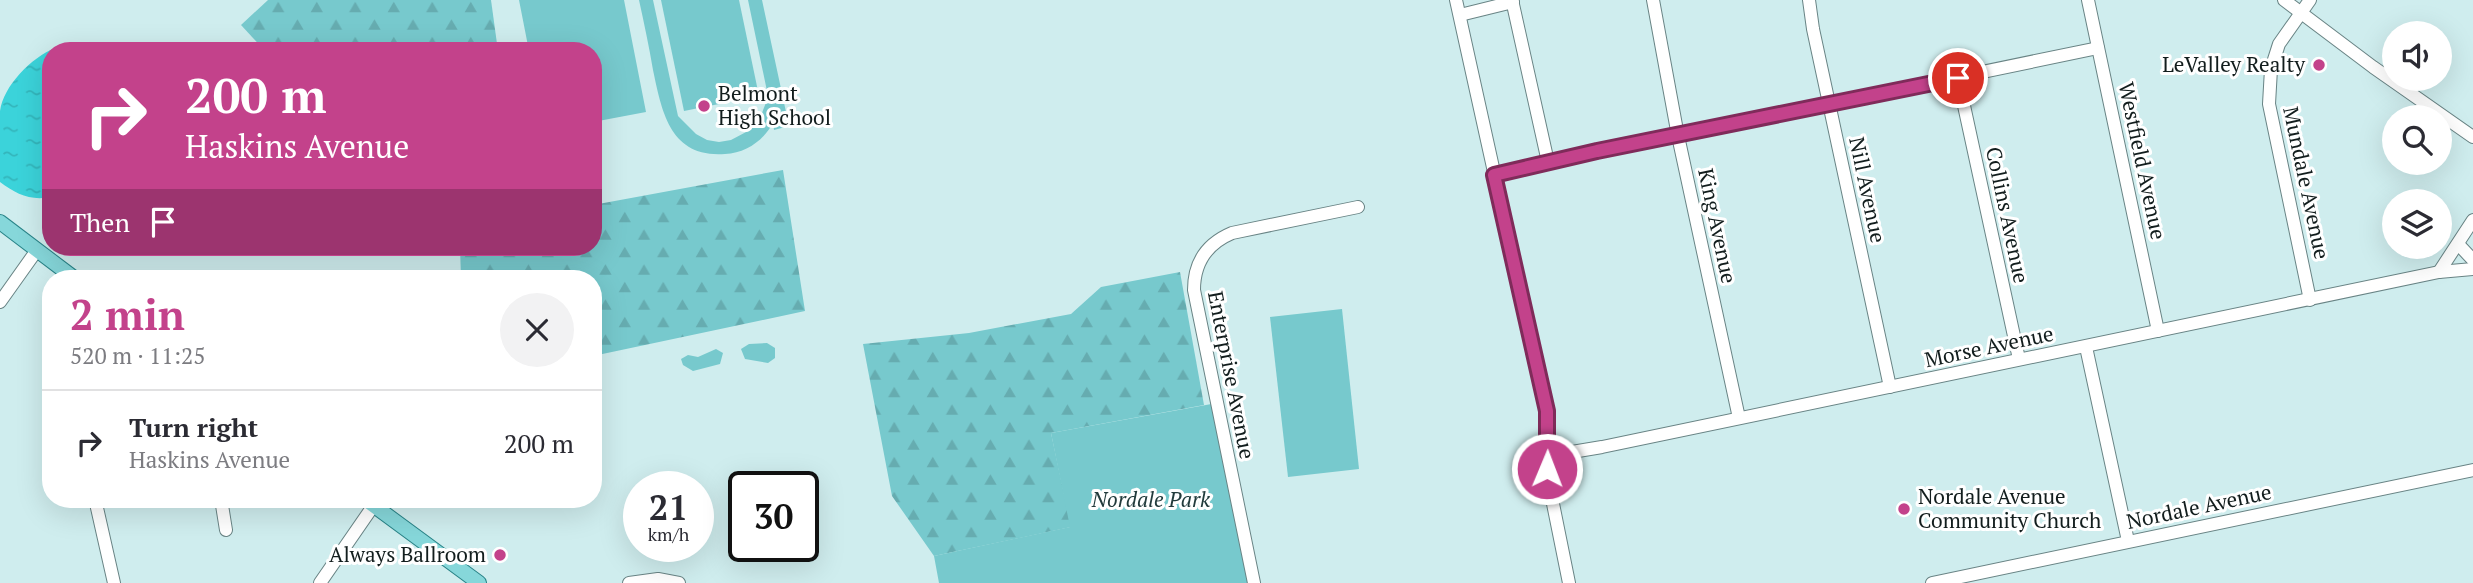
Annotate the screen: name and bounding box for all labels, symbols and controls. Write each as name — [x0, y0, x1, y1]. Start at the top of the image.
map controls — [2382, 21, 2452, 259]
button: sound — [2382, 21, 2452, 91]
pin — [1928, 48, 1988, 108]
place label: LeValley Realty — [2162, 50, 2305, 78]
marker: LeValley Realty — [2311, 57, 2327, 73]
icon: arrive — [1939, 59, 1977, 97]
text: 200 m — [185, 62, 327, 127]
icon: right — [70, 70, 161, 161]
place label: Belmont High School — [718, 79, 831, 131]
street label: Westfield Avenue — [2113, 79, 2173, 242]
marker: Belmont High School — [696, 98, 712, 114]
street label: Mundale Avenue — [2277, 104, 2337, 262]
button: search — [2382, 105, 2452, 175]
text: Haskins Avenue — [185, 125, 409, 167]
street label: Nill Avenue — [1843, 134, 1893, 245]
street label: Collins Avenue — [1980, 144, 2036, 286]
street label: King Avenue — [1692, 166, 1744, 286]
button: layers — [2382, 189, 2452, 259]
icon: arrive — [144, 203, 182, 241]
text: Then — [70, 205, 130, 239]
text: 2 min — [70, 286, 185, 342]
street label: Enterprise Avenue — [1202, 288, 1262, 461]
button: close — [500, 293, 574, 367]
street label: Morse Avenue — [1922, 319, 2056, 373]
text: 520 m · 11:25 — [70, 340, 205, 371]
text: Turn right — [129, 410, 258, 444]
icon: right — [70, 424, 108, 462]
text: 200 m — [504, 426, 574, 460]
position arrow — [1510, 432, 1584, 506]
text: Haskins Avenue — [129, 444, 290, 475]
speed limit sign: 30 — [728, 471, 819, 562]
street label: Nordale Avenue — [2124, 477, 2274, 535]
place label: Nordale Avenue Community Church — [1918, 482, 2101, 534]
text: 21 — [649, 484, 688, 530]
park label: Nordale Park — [1091, 485, 1211, 513]
marker: Nordale Avenue Community Church — [1896, 501, 1912, 517]
text: km/h — [648, 522, 689, 546]
place label: Always Ballroom — [329, 540, 486, 568]
marker: Always Ballroom — [492, 547, 508, 563]

